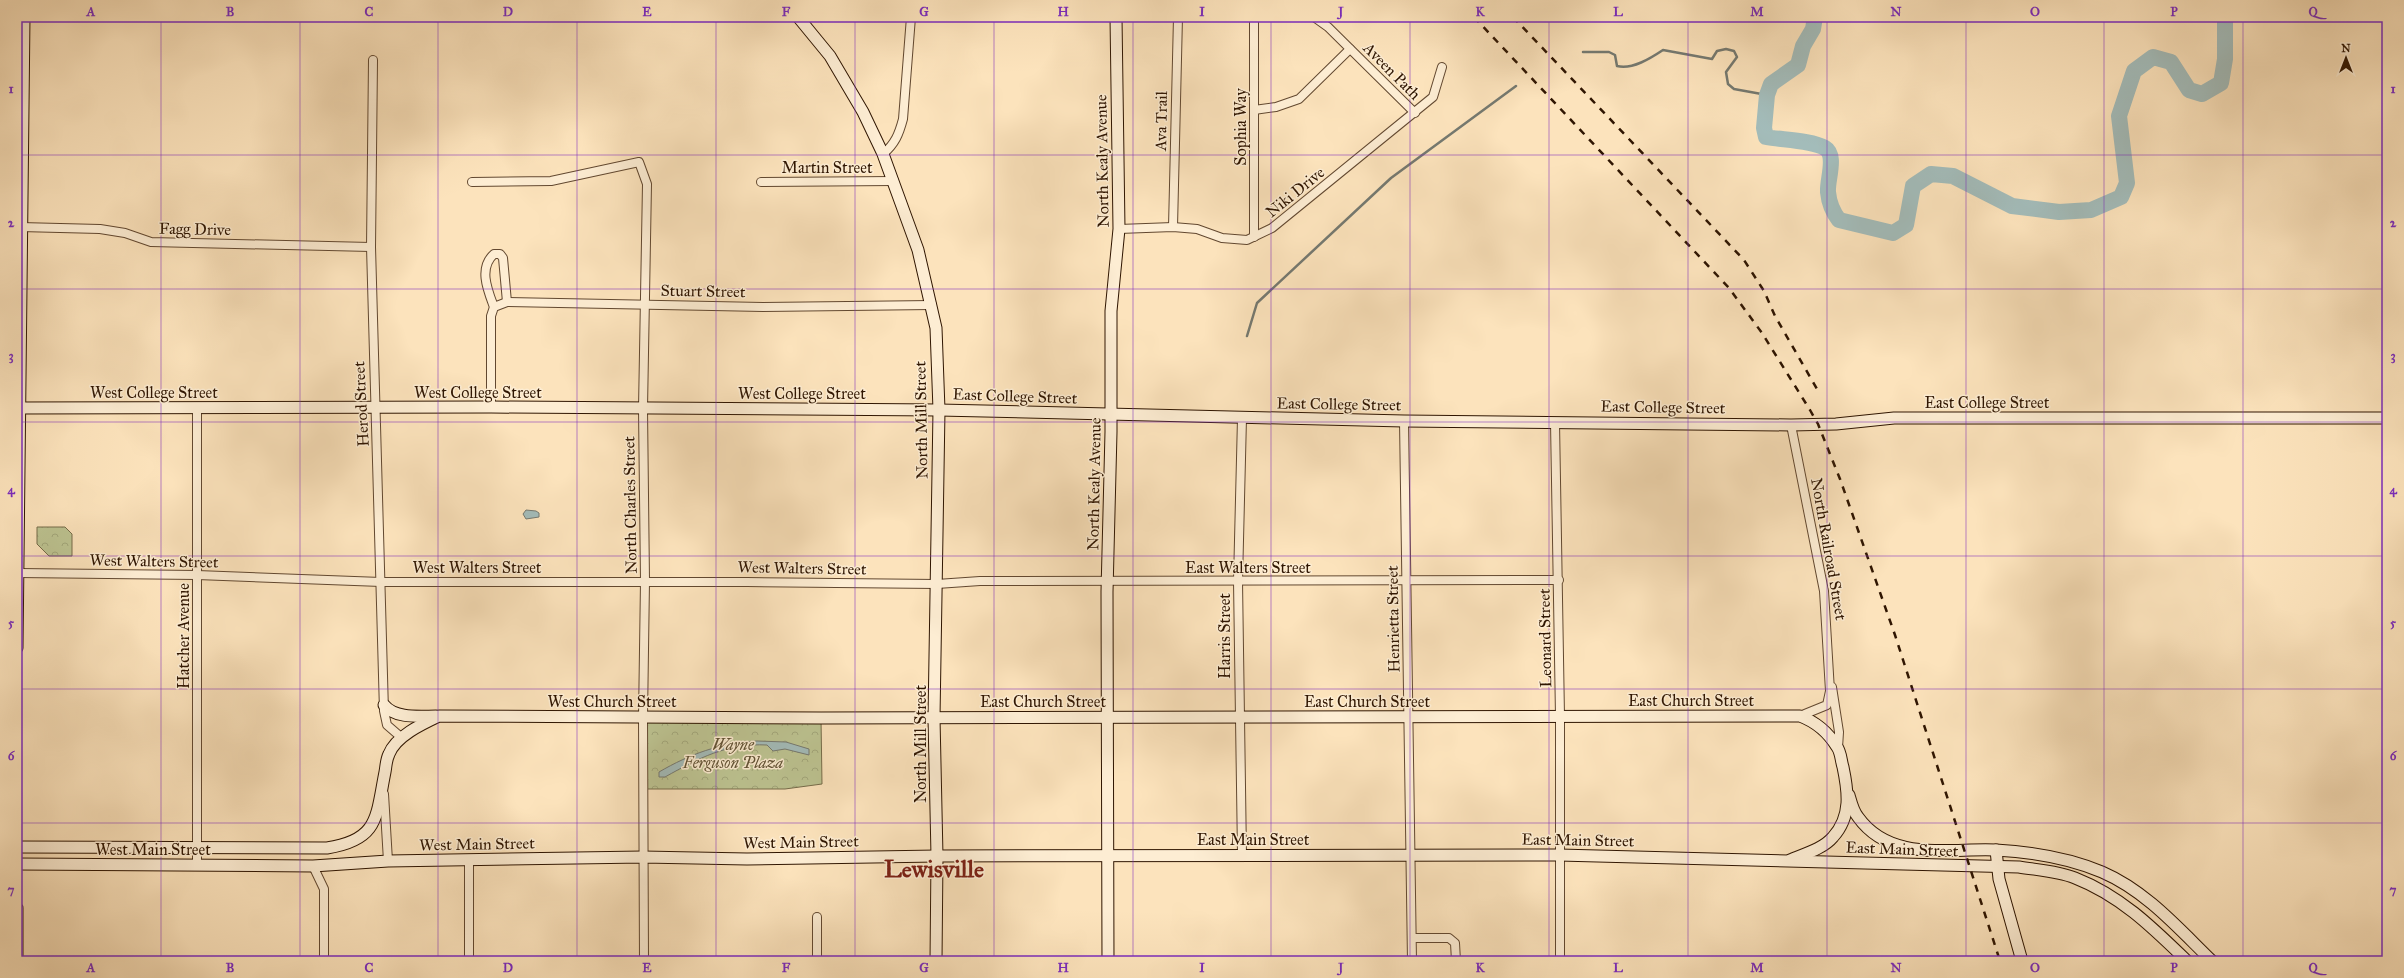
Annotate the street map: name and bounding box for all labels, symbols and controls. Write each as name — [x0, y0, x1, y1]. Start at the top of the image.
text: A — [86, 4, 96, 20]
text: B — [226, 4, 235, 20]
text: C — [365, 4, 374, 20]
text: D — [503, 4, 513, 20]
text: E — [642, 4, 652, 20]
text: F — [782, 4, 791, 20]
text: G — [919, 4, 929, 20]
text: H — [1057, 4, 1069, 20]
text: I — [1199, 4, 1205, 20]
text: J — [1336, 4, 1344, 20]
text: K — [1475, 4, 1485, 20]
text: L — [1613, 4, 1623, 20]
text: M — [1750, 4, 1764, 20]
text: N — [1890, 4, 1902, 20]
text: O — [2030, 4, 2040, 20]
text: P — [2170, 4, 2178, 20]
text: Q — [2308, 4, 2327, 20]
street label: Aveen Path — [1359, 38, 1425, 104]
north arrow — [2326, 38, 2366, 78]
text: N — [2341, 42, 2351, 55]
text: 1 — [8, 81, 14, 97]
text: 1 — [2390, 81, 2396, 97]
street label: Sophia Way — [1231, 88, 1250, 166]
street label: Ava Trail — [1151, 90, 1171, 152]
street label: North Kealy Avenue — [1091, 94, 1113, 228]
street label: Martin Street — [781, 158, 873, 177]
street label: Niki Drive — [1262, 162, 1329, 221]
text: 2 — [8, 215, 15, 231]
text: 2 — [2390, 215, 2397, 231]
street label: Fagg Drive — [159, 219, 232, 240]
street label: Stuart Street — [660, 281, 746, 301]
text: 3 — [8, 348, 14, 364]
text: 3 — [2390, 348, 2396, 364]
street label: Herod Street — [349, 360, 373, 447]
street label: North Mill Street — [910, 360, 932, 479]
street label: West College Street — [90, 383, 218, 403]
street label: West College Street — [414, 383, 542, 403]
street label: West College Street — [738, 384, 866, 404]
street label: East College Street — [952, 384, 1078, 409]
street label: East College Street — [1276, 393, 1402, 416]
street label: East College Street — [1925, 393, 2050, 413]
street label: East College Street — [1600, 396, 1726, 419]
street label: North Kealy Avenue — [1083, 417, 1105, 551]
street label: North Charles Street — [619, 436, 641, 574]
street label: North Railroad Street — [1807, 476, 1851, 622]
text: 4 — [7, 482, 15, 498]
text: 4 — [2389, 482, 2397, 498]
street label: West Walters Street — [89, 550, 219, 572]
street label: West Walters Street — [737, 557, 867, 579]
street label: West Walters Street — [413, 558, 542, 577]
street label: East Walters Street — [1185, 558, 1311, 577]
street label: Henrietta Street — [1383, 565, 1403, 673]
street label: Hatcher Avenue — [174, 583, 193, 689]
street label: Leonard Street — [1535, 588, 1555, 688]
street label: Harris Street — [1215, 593, 1234, 679]
text: 5 — [8, 615, 15, 631]
text: 5 — [2390, 615, 2397, 631]
street label: North Mill Street — [911, 685, 930, 803]
street label: East Church Street — [1628, 691, 1754, 710]
street label: West Church Street — [547, 692, 677, 711]
street label: East Church Street — [980, 692, 1106, 711]
street label: East Church Street — [1304, 692, 1430, 711]
park label: Wayne Ferguson Plaza — [682, 735, 784, 772]
text: 6 — [8, 748, 16, 764]
text: 6 — [2390, 748, 2398, 764]
street label: East Main Street — [1197, 830, 1310, 849]
street label: East Main Street — [1522, 830, 1635, 850]
street label: West Main Street — [743, 831, 859, 853]
street label: West Main Street — [419, 833, 535, 855]
street label: East Main Street — [1845, 838, 1959, 860]
street label: West Main Street — [95, 840, 211, 859]
district label: Lewisville — [884, 854, 984, 884]
text: 7 — [8, 882, 15, 898]
text: 7 — [2390, 882, 2397, 898]
text: A — [86, 960, 96, 976]
text: B — [226, 960, 235, 976]
text: C — [365, 960, 374, 976]
text: D — [503, 960, 513, 976]
text: E — [642, 960, 652, 976]
text: F — [782, 960, 791, 976]
text: G — [919, 960, 929, 976]
text: H — [1057, 960, 1069, 976]
text: I — [1199, 960, 1205, 976]
text: J — [1336, 960, 1344, 976]
text: K — [1475, 960, 1485, 976]
text: L — [1613, 960, 1623, 976]
text: M — [1750, 960, 1764, 976]
text: N — [1890, 960, 1902, 976]
text: O — [2030, 960, 2040, 976]
text: P — [2170, 960, 2178, 976]
text: Q — [2308, 960, 2327, 976]

